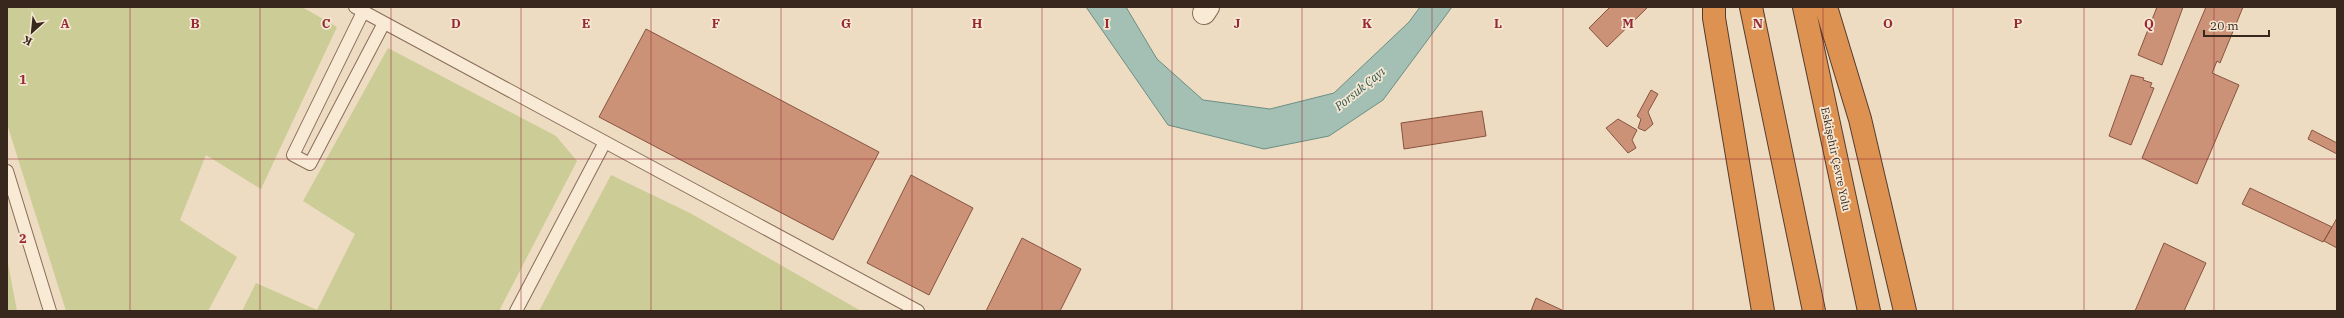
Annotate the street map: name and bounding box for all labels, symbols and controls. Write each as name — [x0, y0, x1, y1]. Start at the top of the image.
north arrow — [12, 12, 52, 52]
scale bar — [2204, 12, 2269, 38]
text: A — [60, 15, 70, 32]
text: B — [190, 15, 200, 32]
text: C — [322, 15, 331, 32]
text: D — [451, 15, 461, 32]
text: E — [582, 15, 590, 32]
text: F — [712, 15, 720, 32]
text: G — [841, 15, 851, 32]
text: H — [972, 15, 983, 32]
text: I — [1105, 15, 1110, 32]
text: J — [1234, 15, 1241, 32]
text: K — [1362, 15, 1372, 32]
text: L — [1494, 15, 1502, 32]
text: M — [1622, 15, 1634, 32]
text: N — [1753, 15, 1763, 32]
text: O — [1883, 15, 1893, 32]
text: P — [2014, 15, 2023, 32]
text: Q — [2144, 15, 2154, 32]
text: 20 m — [2210, 18, 2239, 33]
text: K — [20, 33, 34, 49]
water label: Porsuk Çayı — [1331, 63, 1388, 114]
text: 1 — [19, 71, 27, 88]
street label: Eskişehir Çevre Yolu — [1818, 106, 1854, 212]
text: 2 — [19, 230, 27, 247]

